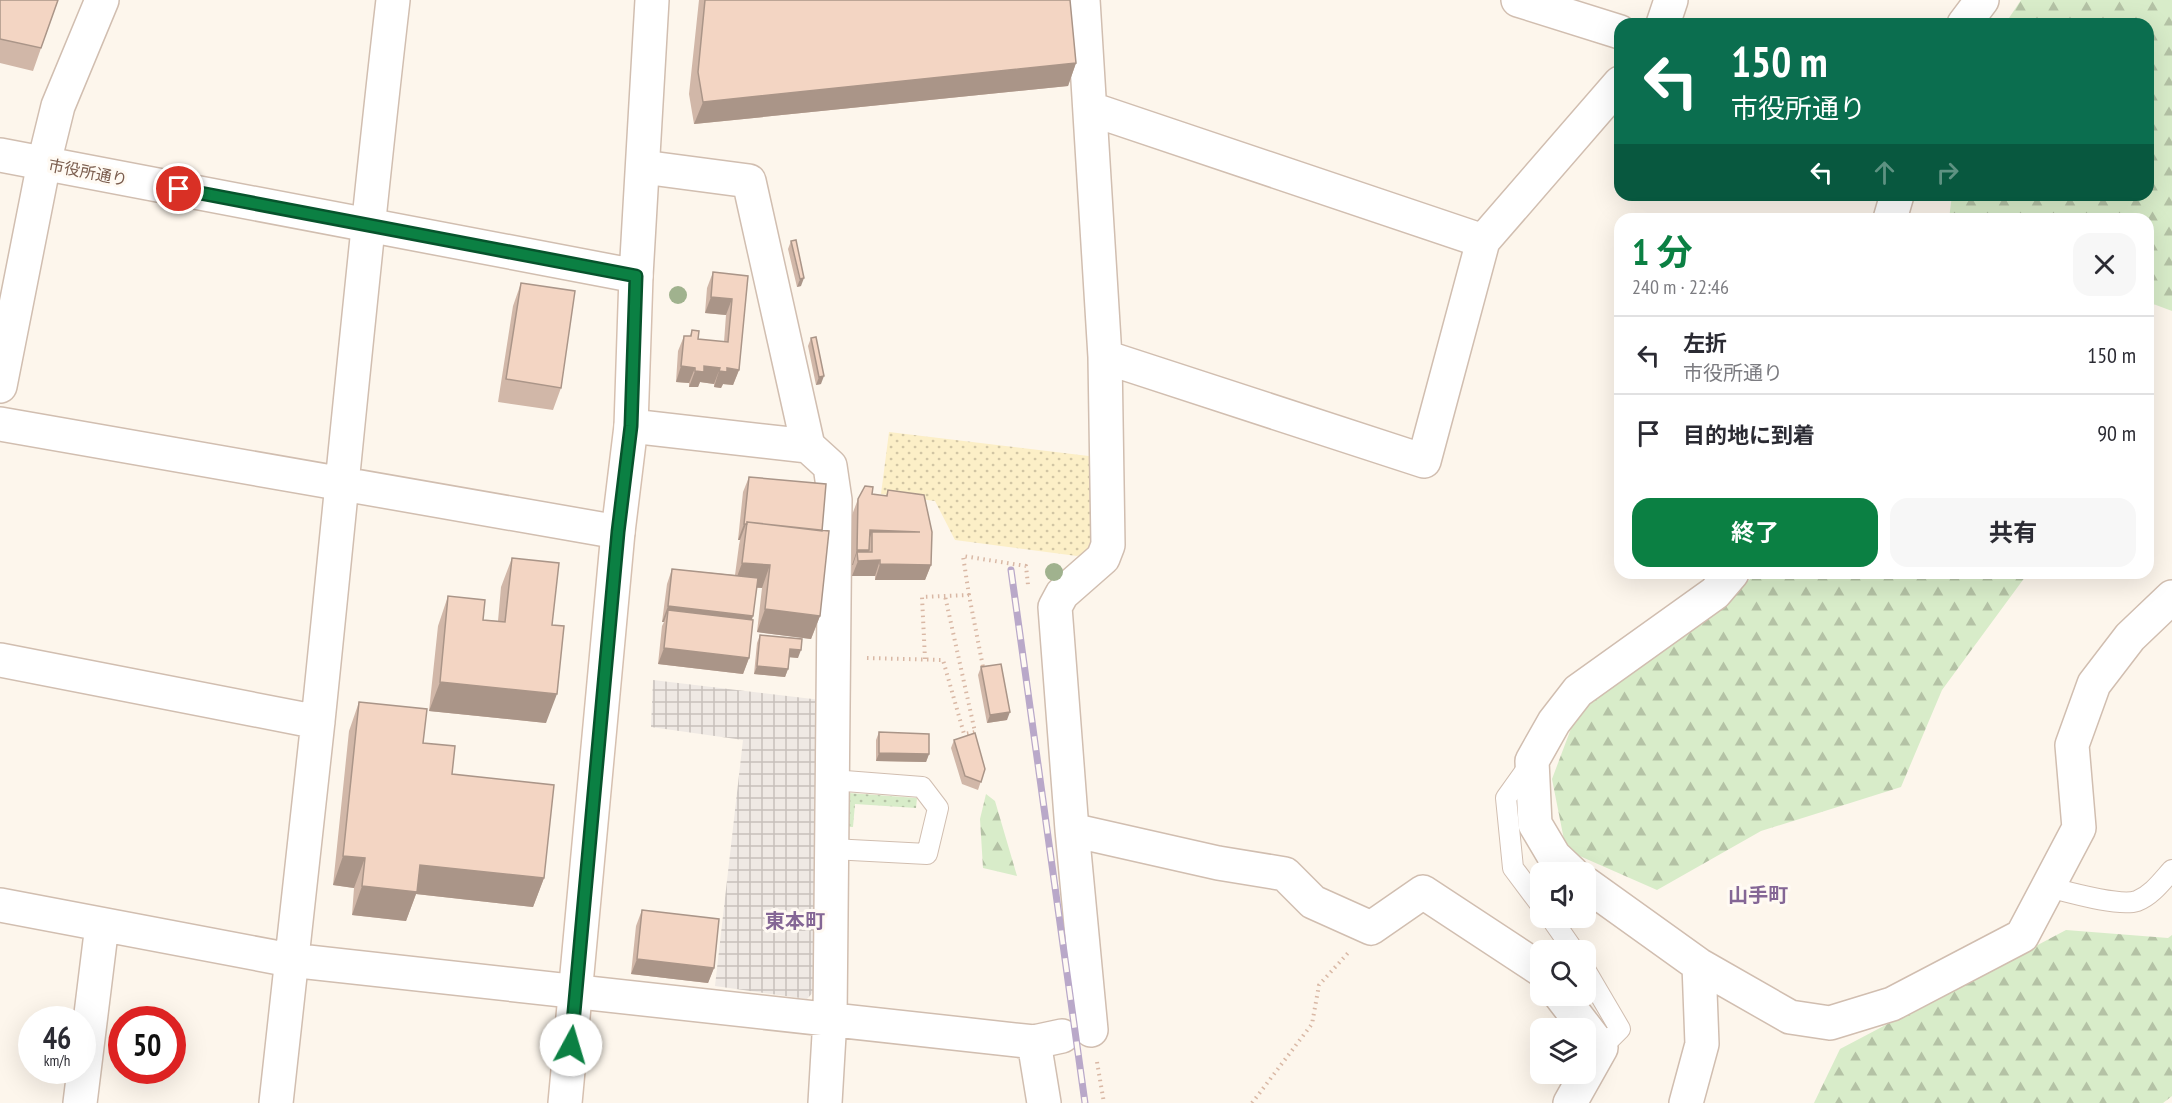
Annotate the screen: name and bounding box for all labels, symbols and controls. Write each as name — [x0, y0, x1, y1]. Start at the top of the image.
text: 150 m — [1731, 34, 1828, 89]
icon: left — [1632, 42, 1710, 120]
text: 市役所通り — [1731, 91, 1866, 125]
street label: 市役所通り — [47, 155, 129, 189]
icon: left — [1805, 156, 1838, 189]
icon: ahead — [1868, 156, 1901, 189]
icon: right — [1931, 156, 1964, 189]
pin — [153, 163, 204, 214]
icon: arrive — [162, 172, 195, 205]
text: 1 分 — [1632, 228, 1693, 275]
button: close — [2073, 233, 2136, 296]
text: 240 m · 22:46 — [1632, 274, 1729, 300]
text: 左折 — [1683, 329, 1727, 357]
icon: left — [1632, 339, 1665, 372]
text: 150 m — [2087, 341, 2136, 369]
text: 市役所通り — [1683, 360, 1783, 386]
icon: arrive — [1632, 417, 1665, 450]
text: 90 m — [2097, 419, 2136, 447]
text: 目的地に到着 — [1683, 421, 1815, 449]
button: 終了 — [1632, 498, 1878, 567]
button: 共有 — [1890, 498, 2136, 567]
map controls — [1530, 862, 1596, 1084]
button: sound — [1530, 862, 1596, 928]
district label: 山手町 — [1728, 882, 1788, 908]
district label: 東本町 — [765, 908, 825, 934]
button: search — [1530, 940, 1596, 1006]
speed limit sign: 50 — [108, 1006, 186, 1084]
position arrow — [539, 1013, 603, 1077]
text: 46 — [43, 1018, 71, 1057]
button: layers — [1530, 1018, 1596, 1084]
text: km/h — [44, 1051, 70, 1070]

